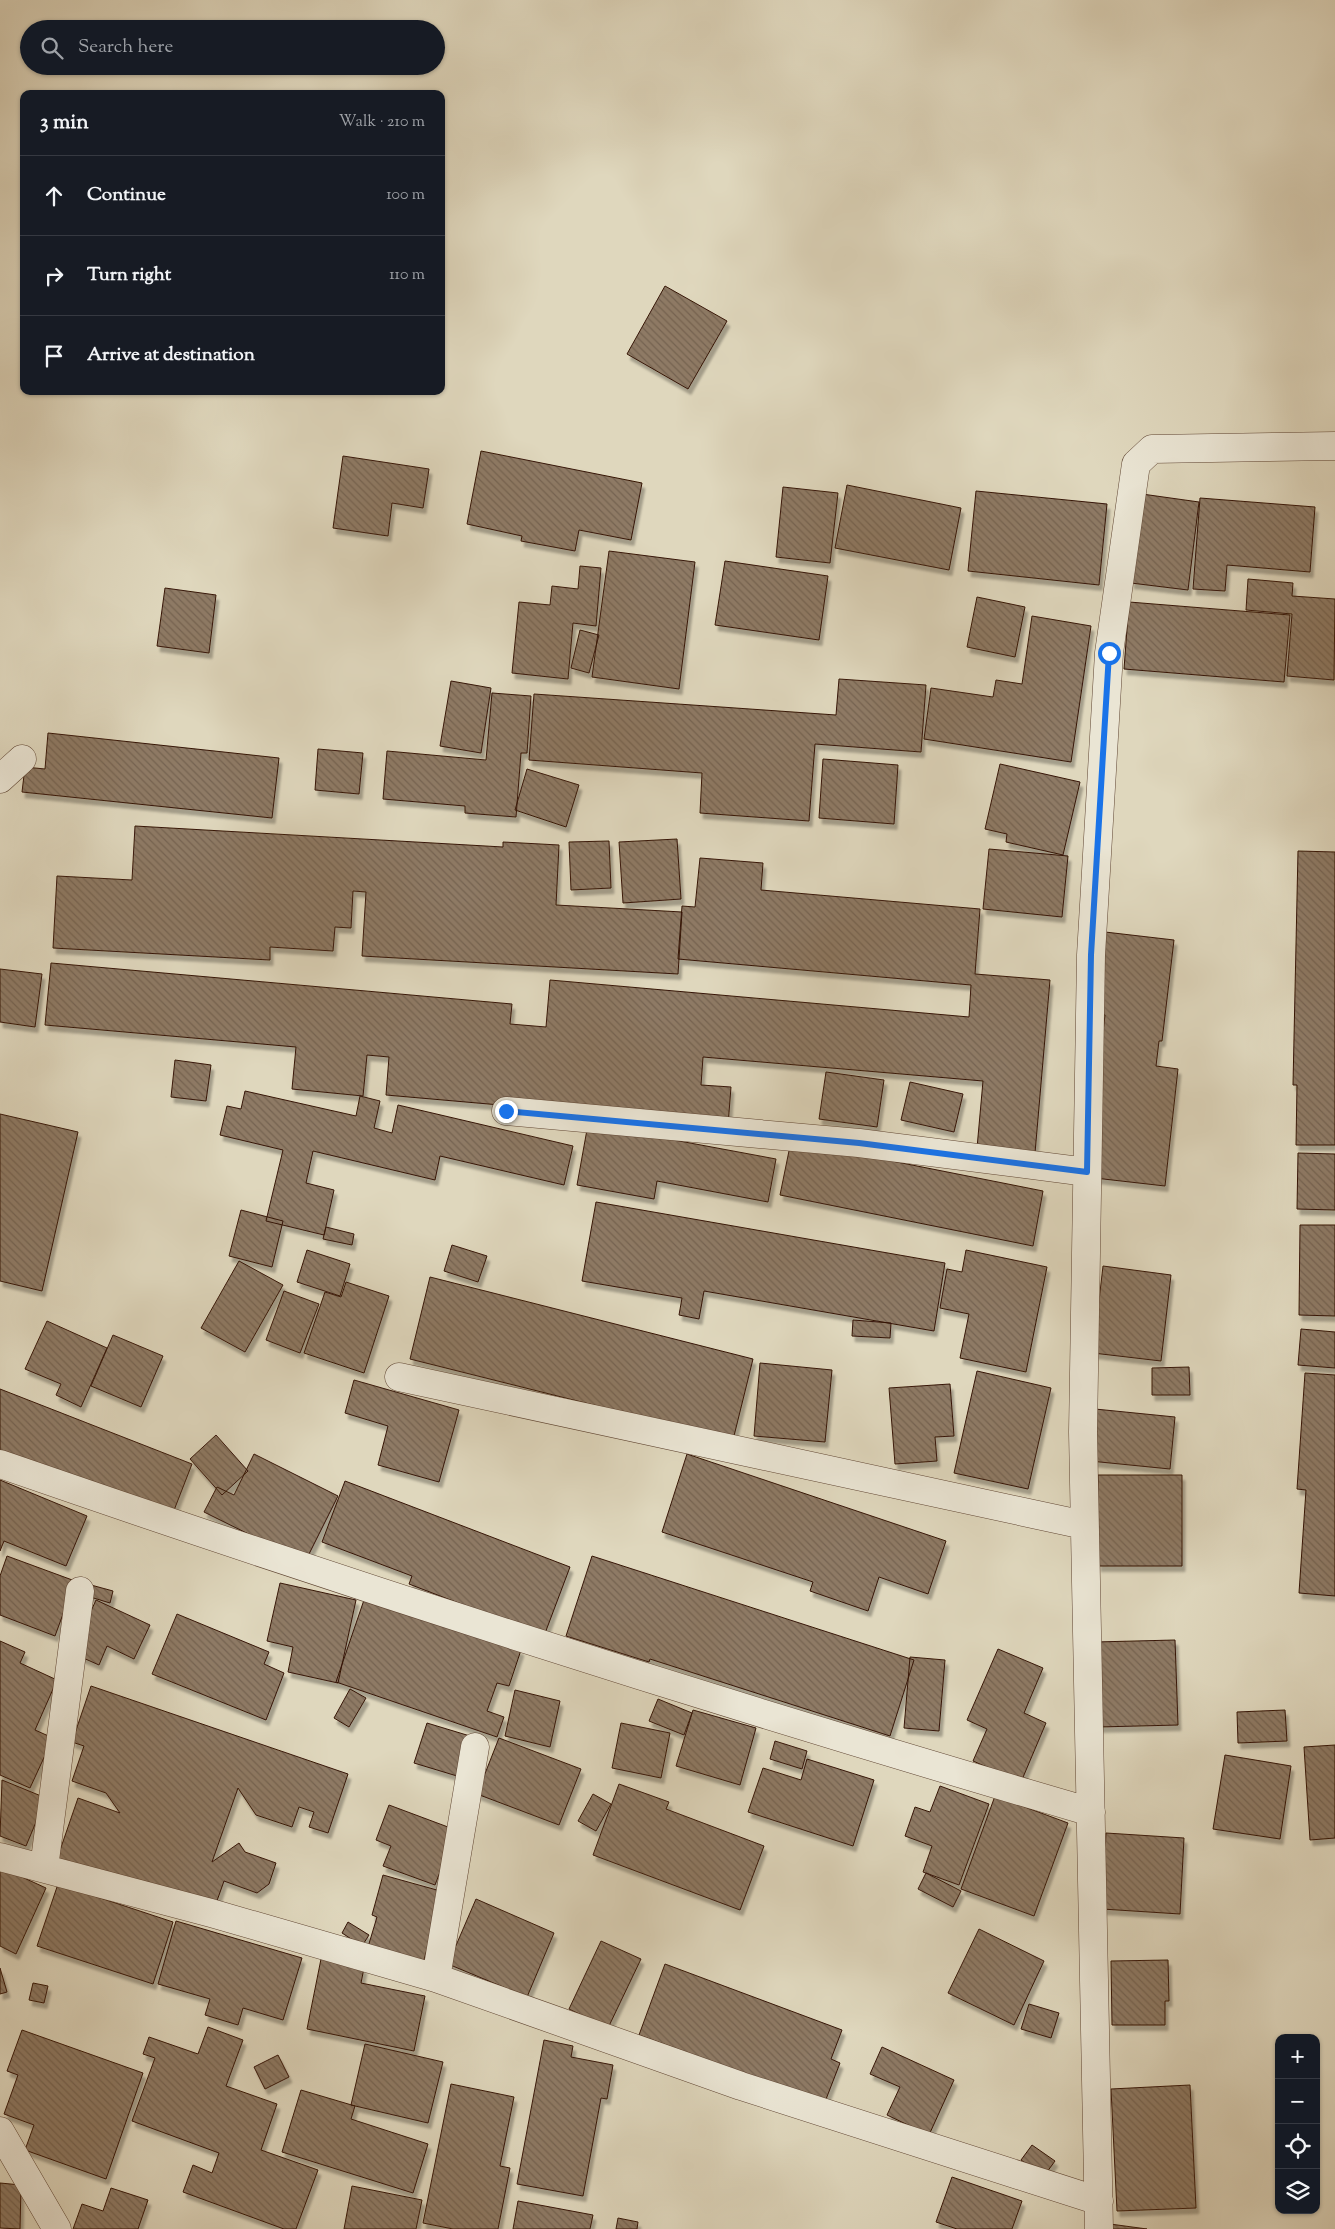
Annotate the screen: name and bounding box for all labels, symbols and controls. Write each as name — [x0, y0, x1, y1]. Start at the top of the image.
search box — [20, 20, 445, 75]
icon: search — [38, 34, 66, 62]
text: Search here — [78, 34, 173, 61]
text: 3 min — [40, 108, 89, 138]
text: Walk · 210 m — [339, 111, 425, 134]
icon: ahead — [40, 182, 68, 210]
text: Continue — [87, 182, 166, 209]
text: 100 m — [386, 184, 425, 207]
icon: right — [40, 262, 68, 290]
text: Turn right — [87, 262, 171, 289]
text: 110 m — [389, 264, 425, 287]
icon: arrive — [40, 342, 68, 370]
text: Arrive at destination — [87, 342, 255, 369]
route start — [1098, 642, 1121, 665]
route end — [495, 1100, 518, 1123]
map controls — [1275, 2034, 1320, 2214]
button: + — [1275, 2034, 1320, 2079]
button: − — [1275, 2079, 1320, 2124]
button: locate — [1275, 2124, 1320, 2169]
button: layers — [1275, 2169, 1320, 2214]

